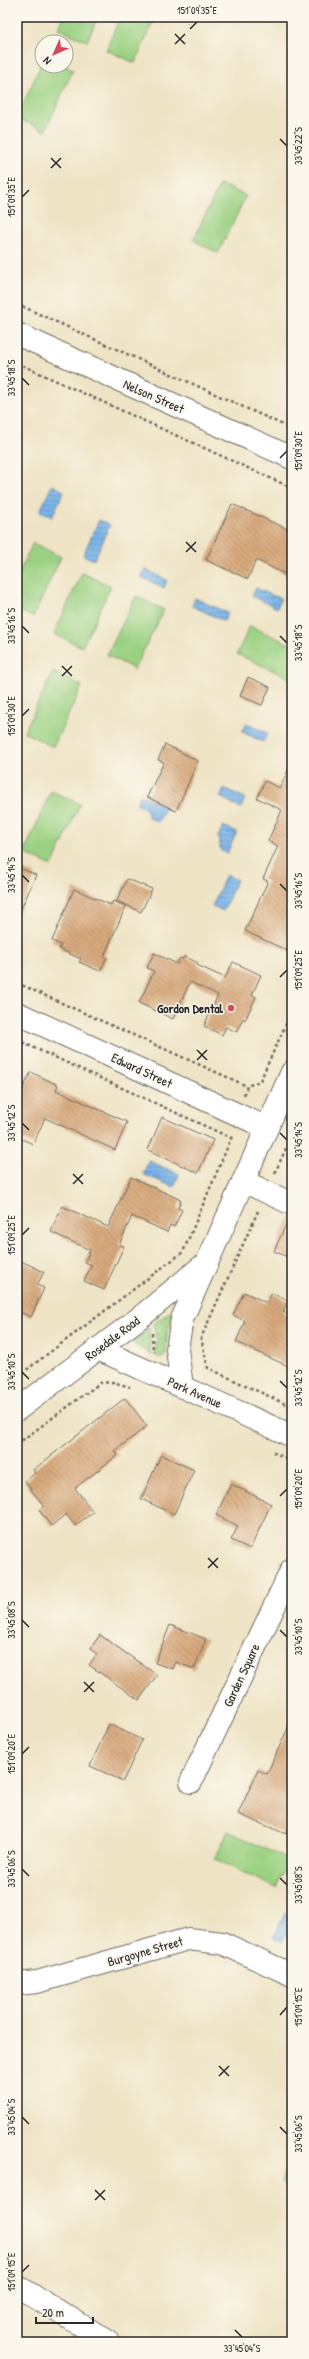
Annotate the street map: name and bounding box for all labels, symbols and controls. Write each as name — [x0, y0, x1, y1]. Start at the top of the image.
text: 151°09'35"E — [177, 4, 217, 17]
north arrow — [34, 34, 74, 74]
text: N — [40, 54, 54, 68]
text: 33°45'22"S — [292, 127, 305, 165]
text: 151°09'35"E — [5, 177, 18, 217]
text: 33°45'18"S — [5, 359, 18, 396]
street label: Nelson Street — [121, 375, 188, 418]
text: 151°09'30"E — [292, 430, 305, 471]
text: 33°45'16"S — [5, 608, 18, 644]
text: 33°45'18"S — [292, 624, 305, 661]
text: 151°09'30"E — [5, 695, 18, 736]
text: 33°45'14"S — [5, 857, 18, 893]
text: 33°45'16"S — [292, 873, 305, 909]
text: 151°09'25"E — [292, 949, 305, 990]
place label: Gordon Dental — [157, 999, 224, 1017]
marker: Gordon Dental — [226, 1003, 236, 1013]
street label: Edward Street — [109, 1048, 176, 1092]
text: 33°45'12"S — [5, 1104, 18, 1141]
text: 33°45'14"S — [292, 1122, 305, 1158]
text: 151°09'25"E — [5, 1214, 18, 1255]
street label: Rosedale Road — [81, 1311, 143, 1365]
text: 33°45'10"S — [5, 1353, 18, 1390]
text: 33°45'12"S — [292, 1369, 305, 1406]
street label: Park Avenue — [165, 1372, 225, 1412]
text: 151°09'20"E — [292, 1468, 305, 1509]
text: 33°45'08"S — [5, 1601, 18, 1639]
text: 33°45'10"S — [292, 1618, 305, 1655]
street label: Garden Square — [218, 1640, 264, 1710]
text: 151°09'20"E — [5, 1733, 18, 1774]
text: 33°45'06"S — [5, 1850, 18, 1888]
text: 33°45'08"S — [292, 1866, 305, 1904]
street label: Burgoyne Street — [105, 1932, 185, 1970]
text: 151°09'15"E — [292, 1987, 305, 2026]
text: 33°45'04"S — [5, 2098, 18, 2135]
text: 33°45'06"S — [292, 2115, 305, 2153]
text: 151°09'15"E — [5, 2252, 18, 2291]
scale bar — [36, 2299, 93, 2325]
text: 20 m — [42, 2304, 64, 2321]
text: 33°45'04"S — [224, 2342, 261, 2355]

